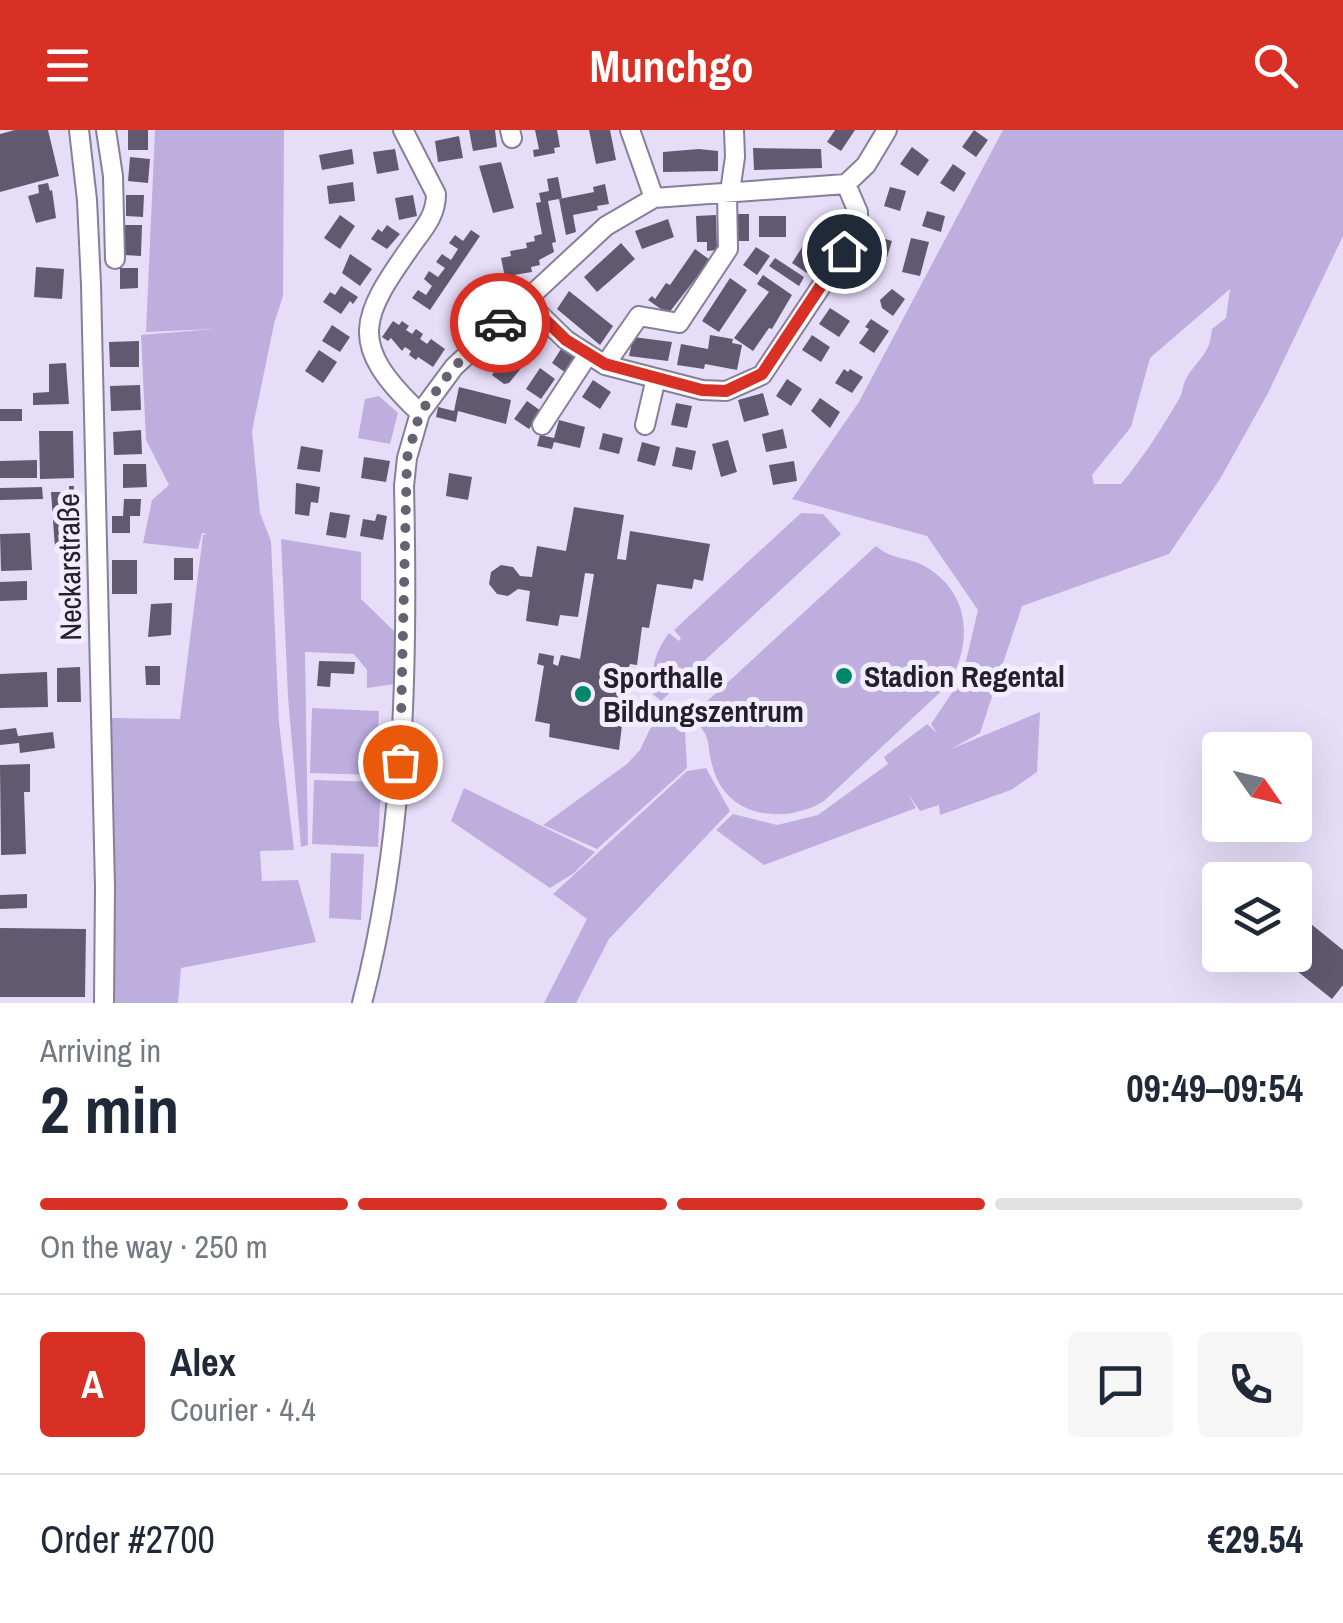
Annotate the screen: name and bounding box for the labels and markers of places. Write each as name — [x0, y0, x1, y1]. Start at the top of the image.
pin — [802, 209, 887, 294]
place label: Stadion Regental — [864, 656, 1065, 696]
place label: Sporthalle Bildungszentrum — [603, 657, 804, 731]
marker: Stadion Regental — [833, 665, 855, 687]
marker: Sporthalle Bildungszentrum — [572, 683, 594, 705]
pin — [358, 720, 443, 805]

